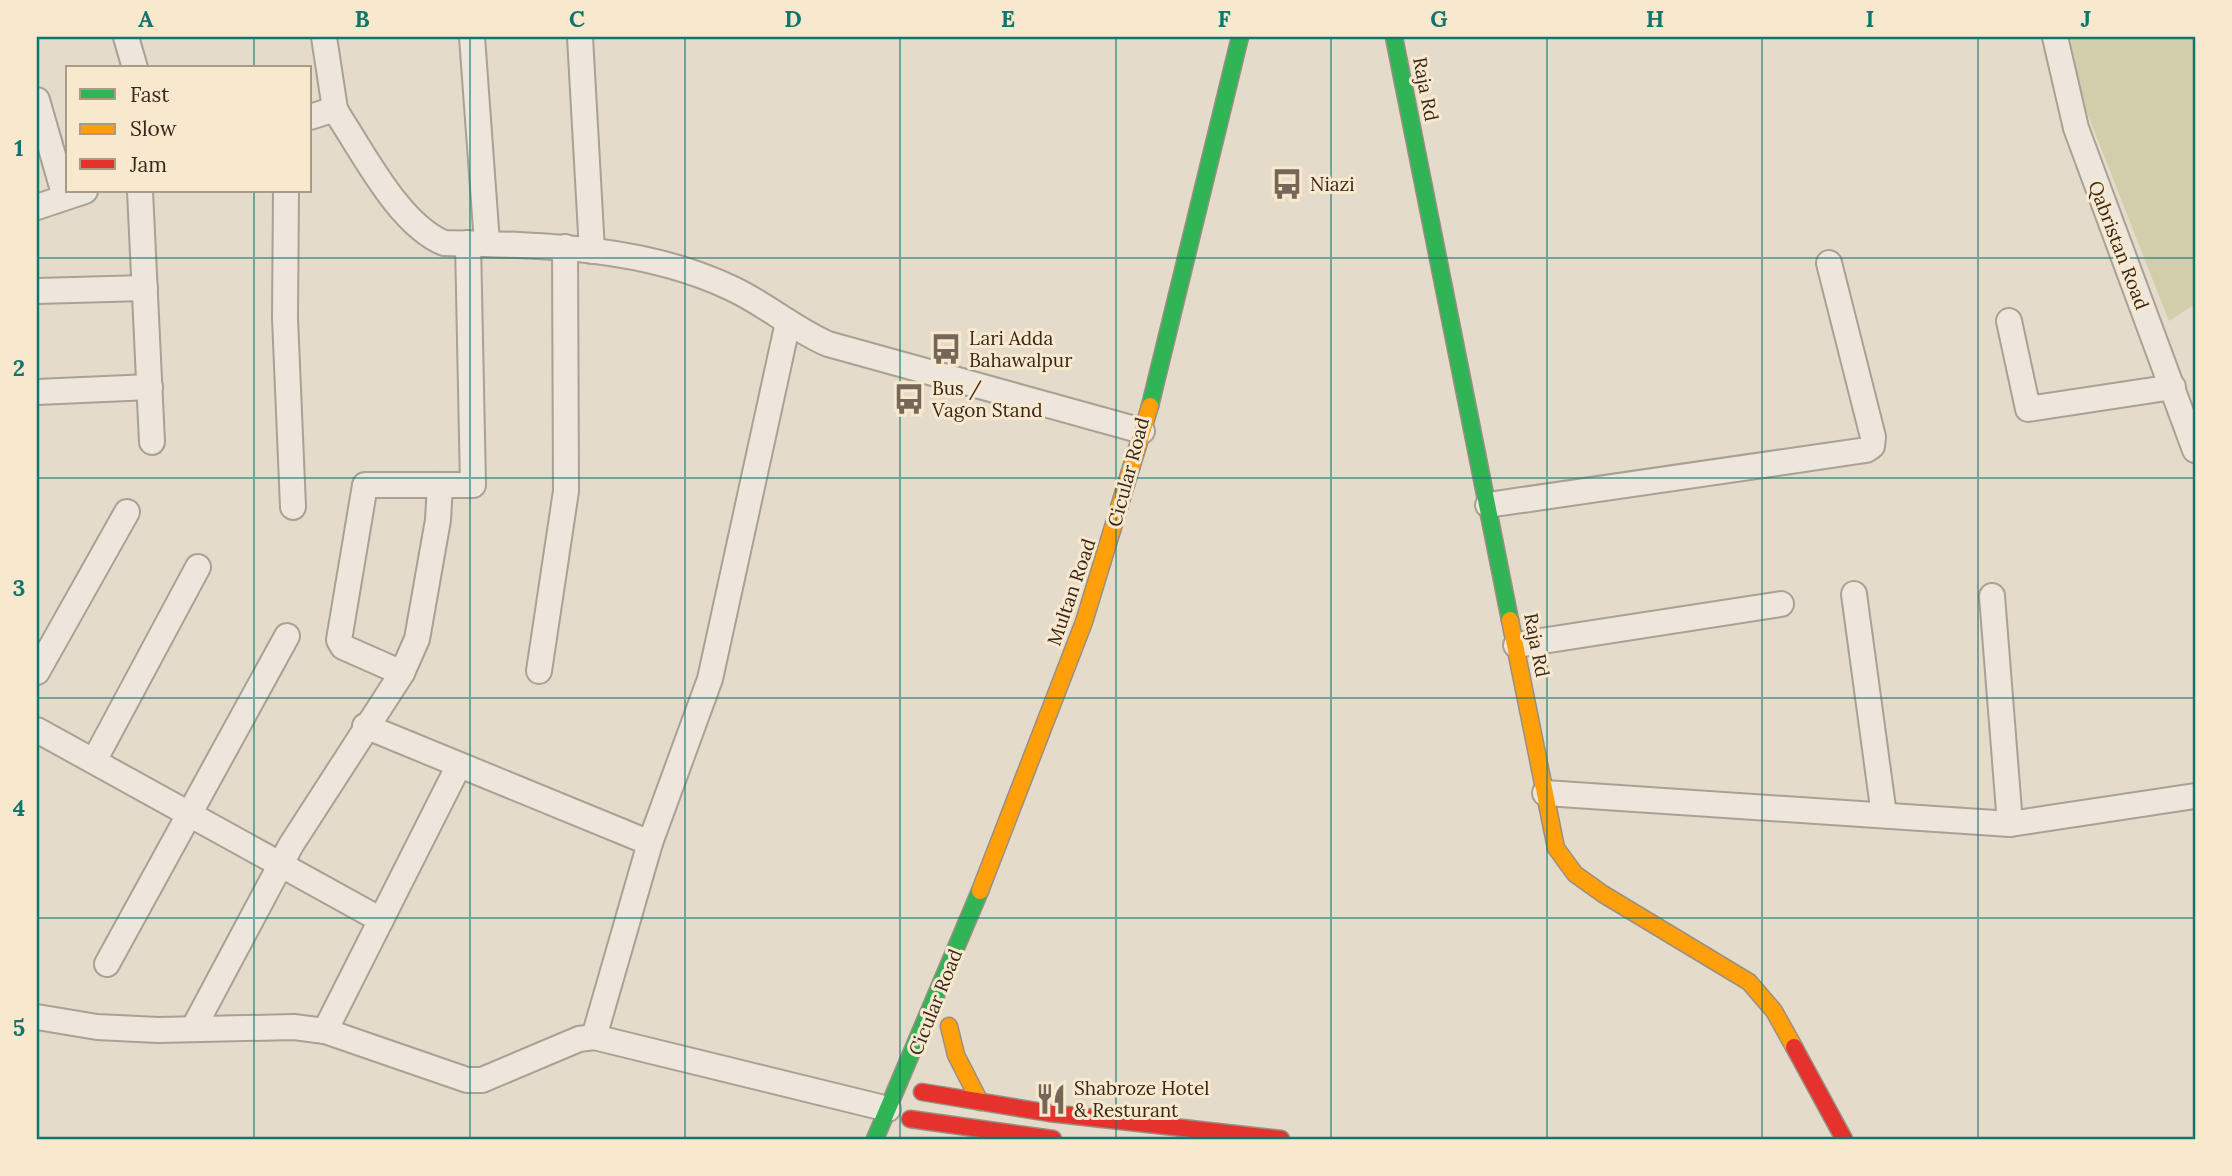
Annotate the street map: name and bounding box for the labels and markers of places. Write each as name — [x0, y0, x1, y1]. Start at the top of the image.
bus stop icon: Niazi — [1270, 167, 1304, 201]
place label: Niazi — [1310, 172, 1355, 196]
place label: Lari Adda Bahawalpur — [969, 326, 1073, 372]
bus stop icon: Lari Adda Bahawalpur — [929, 332, 963, 366]
place label: Bus / Vagon Stand — [931, 376, 1043, 422]
bus stop icon: Bus / Vagon Stand — [892, 382, 926, 416]
place label: Shabroze Hotel & Resturant — [1074, 1076, 1209, 1122]
restaurant icon: Shabroze Hotel & Resturant — [1034, 1082, 1068, 1116]

